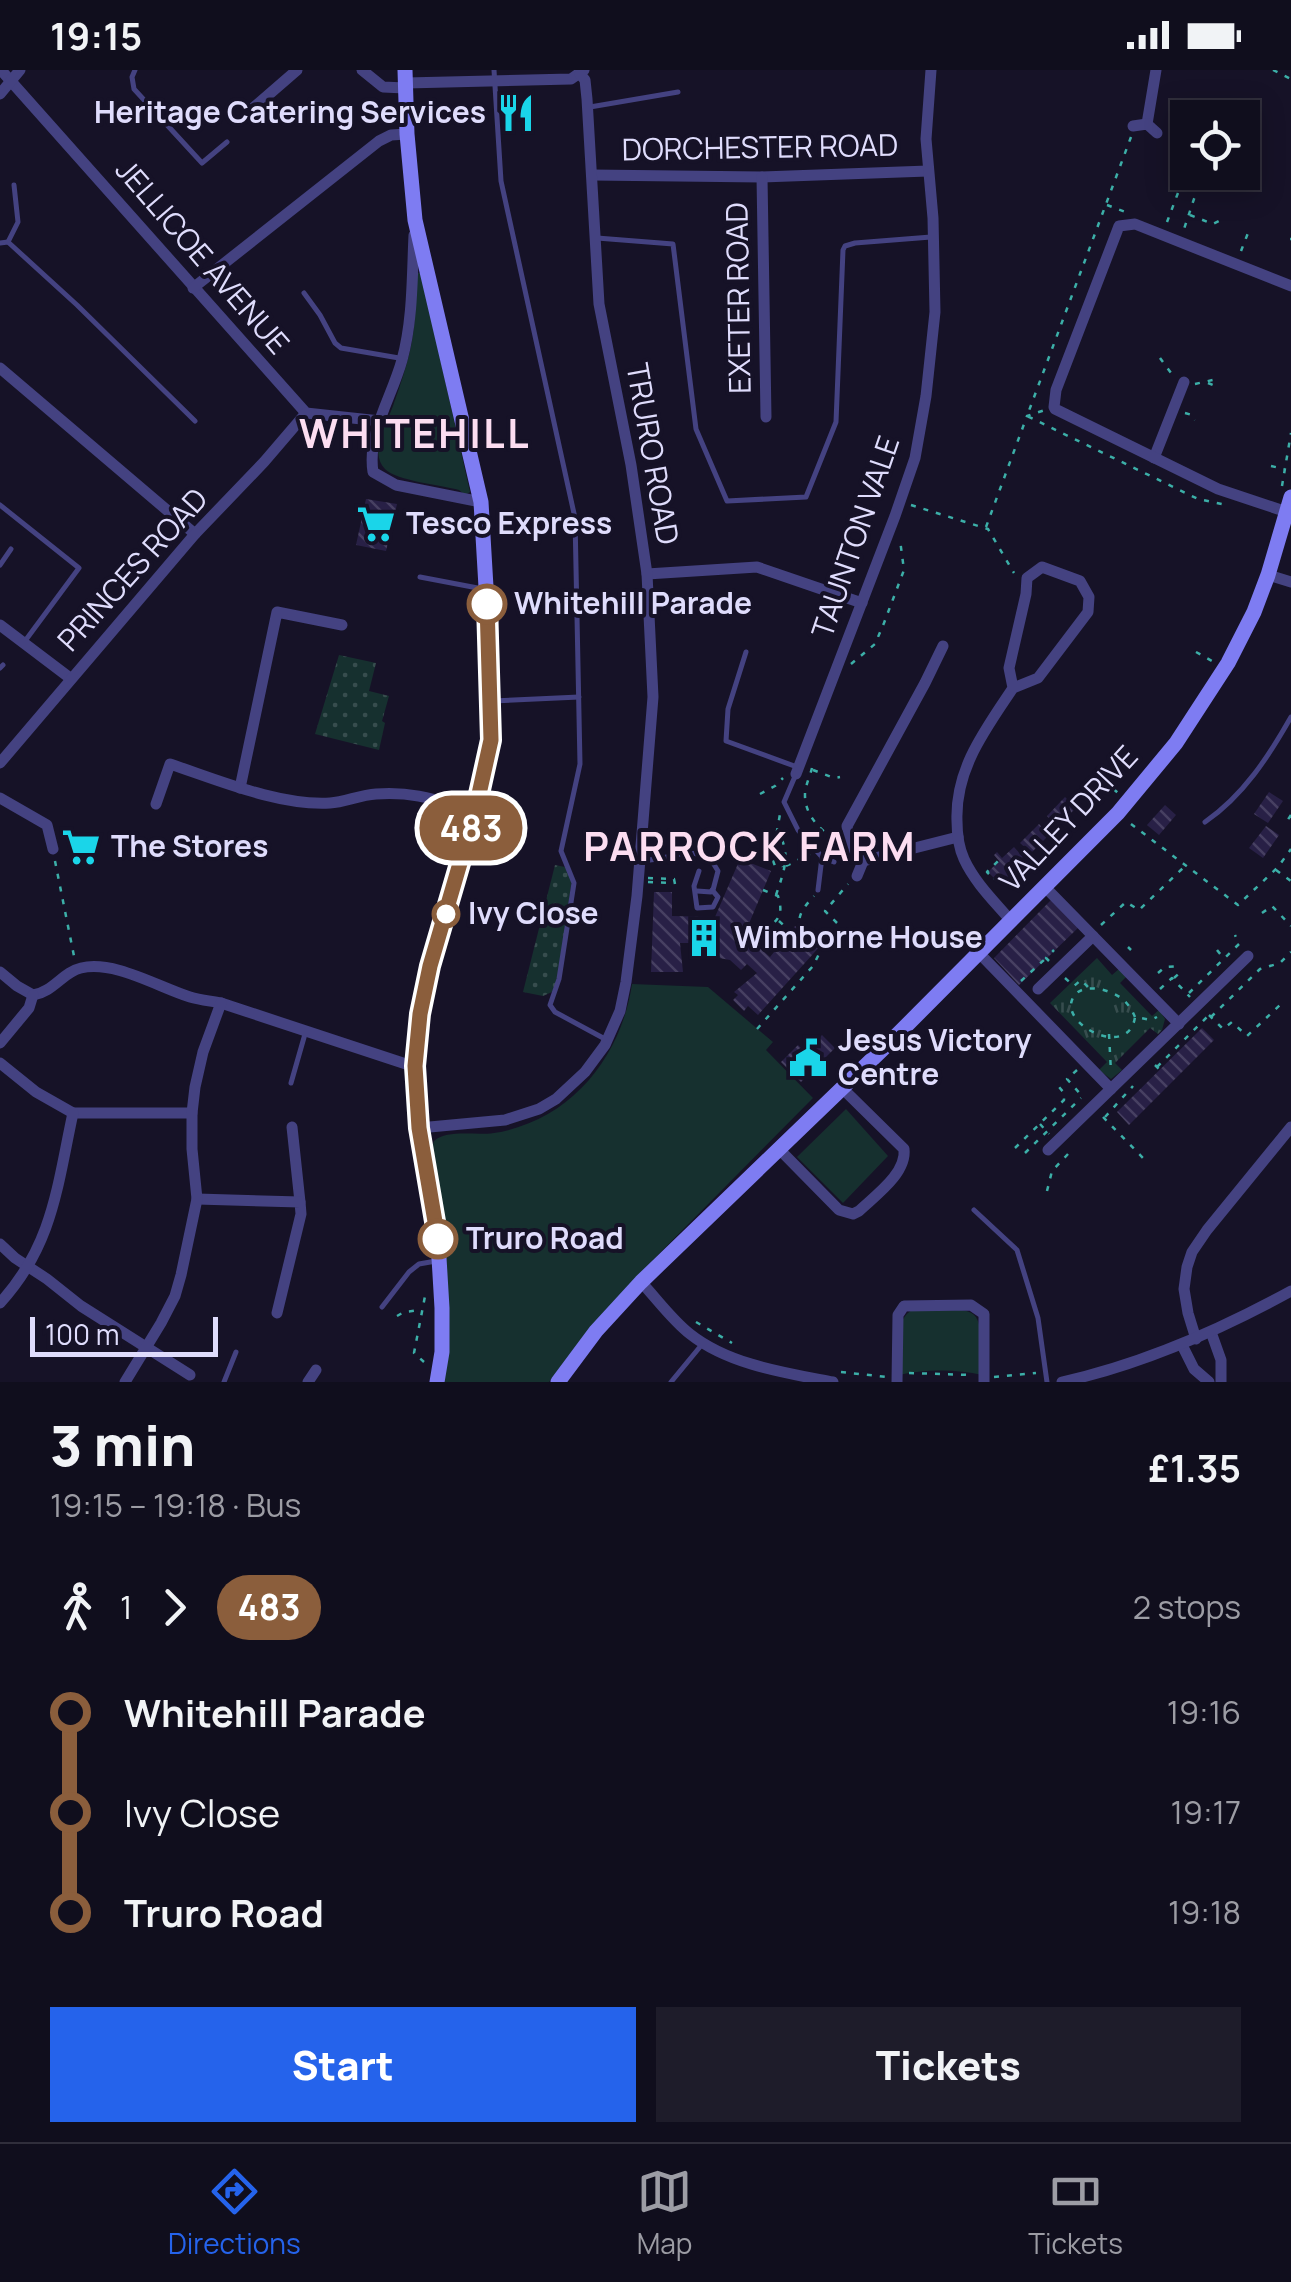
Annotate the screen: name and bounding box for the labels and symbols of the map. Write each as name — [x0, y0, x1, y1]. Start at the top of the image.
place label: Heritage Catering Services — [94, 91, 486, 132]
restaurant icon: Heritage Catering Services — [495, 92, 537, 134]
street label: DORCHESTER ROAD — [621, 124, 898, 169]
street label: JELLICOE AVENUE — [107, 150, 299, 362]
street label: EXETER ROAD — [715, 202, 760, 394]
street label: TRURO ROAD — [617, 360, 690, 548]
district label: WHITEHILL — [299, 405, 531, 460]
street label: TAUNTON VALE — [801, 430, 908, 643]
street label: PRINCES ROAD — [48, 479, 216, 659]
place label: Tesco Express — [406, 502, 612, 543]
supermarket icon: Tesco Express — [355, 503, 397, 545]
place label: Whitehill Parade — [514, 582, 752, 623]
marker: Whitehill Parade — [468, 585, 506, 623]
street label: VALLEY DRIVE — [990, 736, 1146, 900]
line badge: 483 — [414, 796, 528, 860]
district label: PARROCK FARM — [583, 818, 917, 873]
place label: The Stores — [111, 825, 268, 866]
supermarket icon: The Stores — [60, 826, 102, 868]
place label: Ivy Close — [468, 892, 599, 933]
marker: Ivy Close — [433, 901, 459, 927]
place label: Wimborne House — [734, 916, 983, 957]
building icon: Wimborne House — [683, 917, 725, 959]
place label: Jesus Victory Centre — [838, 1019, 1032, 1094]
public building icon: Jesus Victory Centre — [787, 1037, 829, 1079]
place label: Truro Road — [466, 1217, 624, 1258]
marker: Truro Road — [419, 1220, 457, 1258]
scale bar — [30, 1312, 218, 1356]

